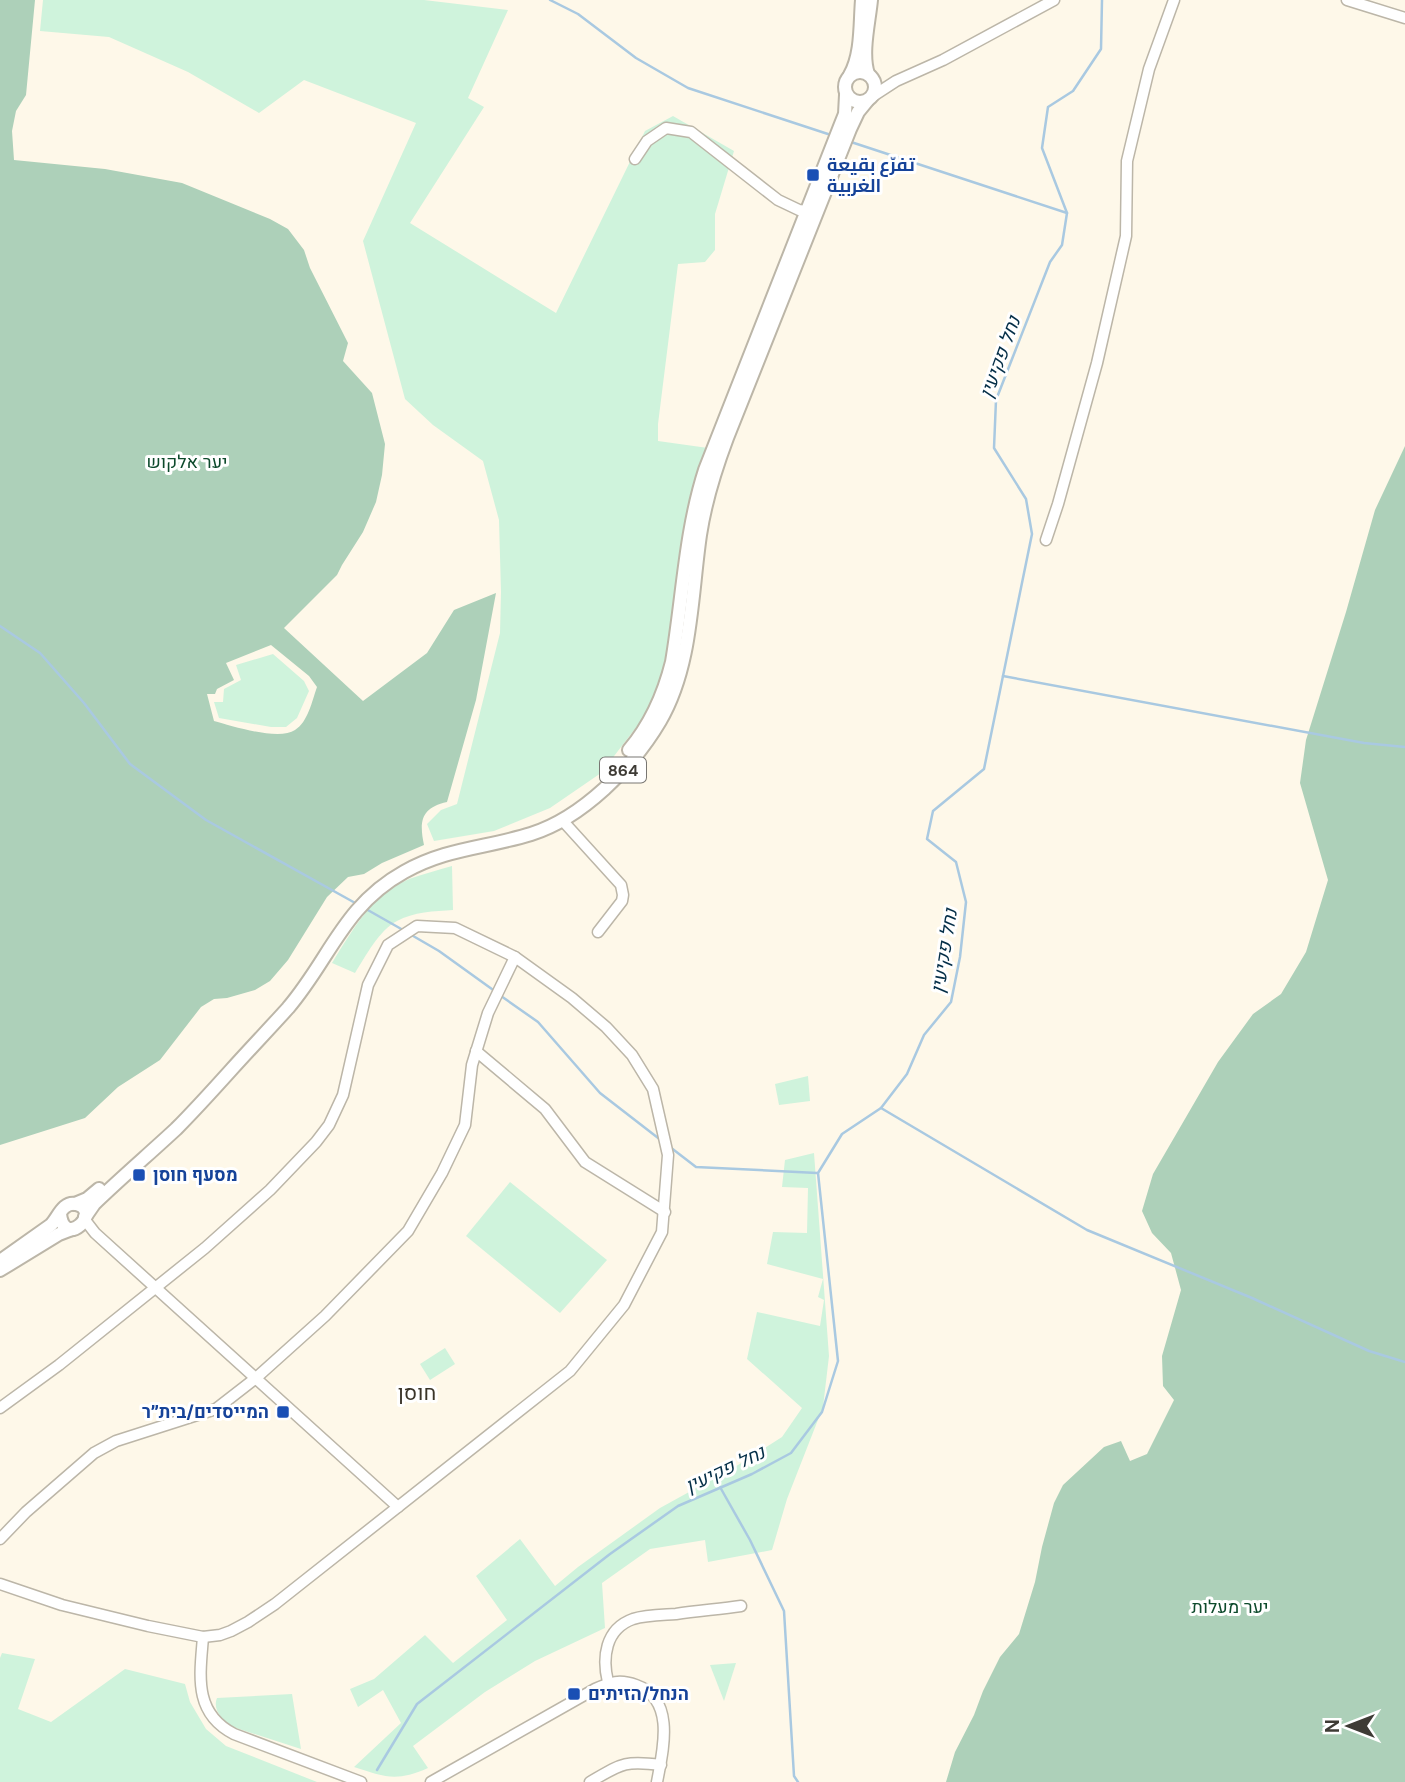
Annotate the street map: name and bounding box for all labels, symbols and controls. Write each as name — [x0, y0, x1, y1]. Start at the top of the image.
place label: تفرّع بقيعة الغربية — [827, 153, 915, 198]
marker: تفرّع بقيعة الغربية — [805, 167, 821, 183]
water label: נחל פקיעין — [974, 312, 1027, 401]
park label: יער אלקוש — [146, 450, 228, 474]
road number: 864 — [600, 758, 646, 782]
water label: נחל פקיעין — [925, 906, 963, 995]
place label: מסעף חוסן — [153, 1163, 238, 1187]
marker: מסעף חוסן — [131, 1167, 147, 1183]
district label: חוסן — [398, 1379, 436, 1407]
place label: המייסדים/בית״ר — [142, 1400, 269, 1424]
marker: המייסדים/בית״ר — [275, 1404, 291, 1420]
water label: נחל פקיעין — [681, 1439, 770, 1498]
park label: יער מעלות — [1191, 1595, 1269, 1619]
place label: הנחל/הזיתים — [588, 1682, 689, 1706]
marker: הנחל/הזיתים — [566, 1686, 582, 1702]
north arrow — [1314, 1691, 1384, 1761]
text: N — [1320, 1719, 1345, 1733]

